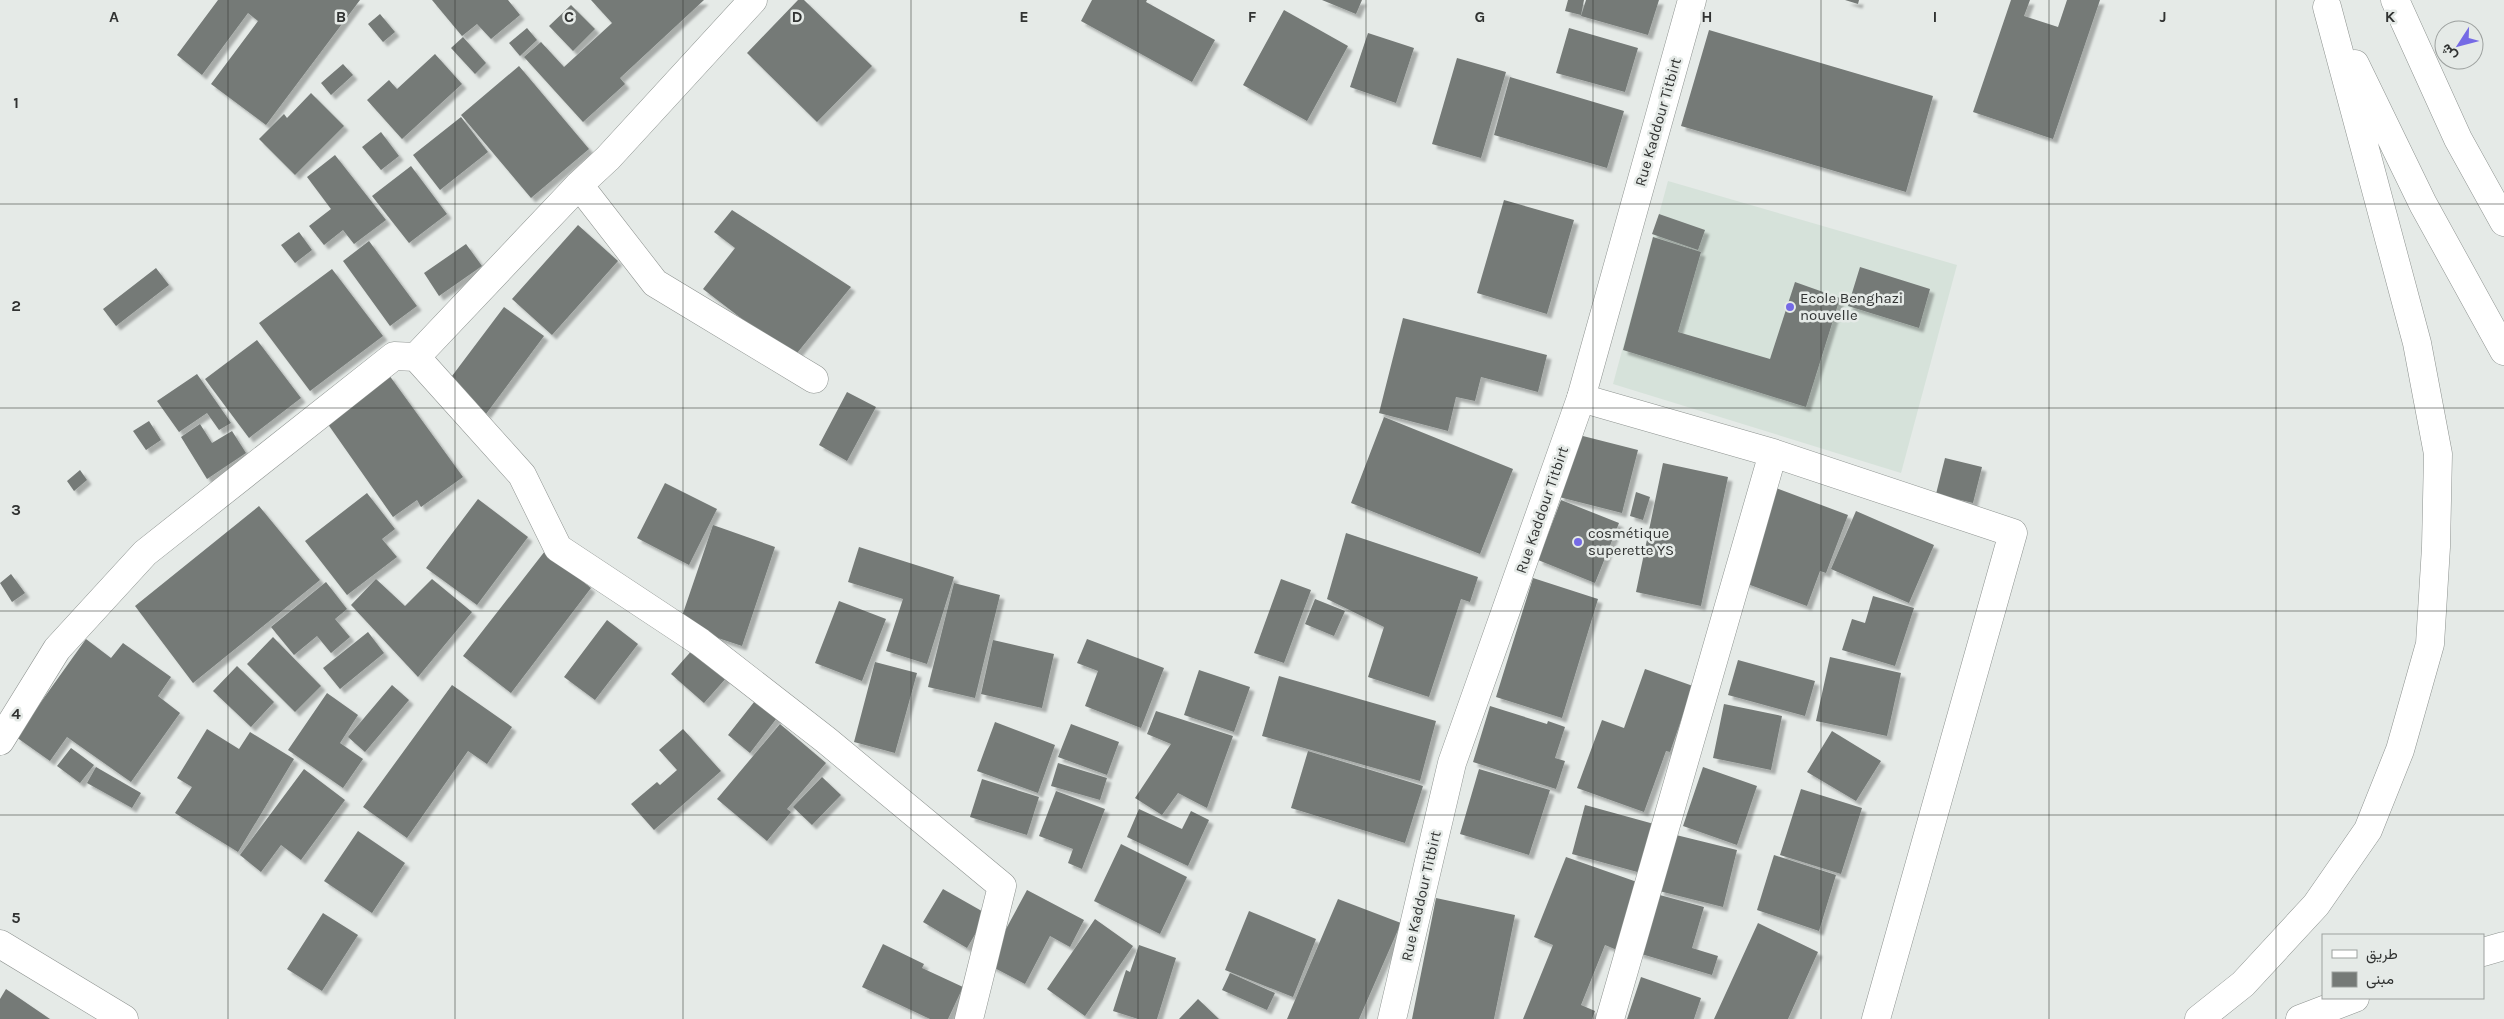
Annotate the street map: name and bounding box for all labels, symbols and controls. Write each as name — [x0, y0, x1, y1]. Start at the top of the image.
text: A — [109, 7, 119, 26]
text: B — [336, 7, 346, 26]
text: C — [564, 7, 574, 26]
text: D — [792, 7, 803, 26]
text: E — [1019, 7, 1029, 26]
text: F — [1248, 7, 1257, 26]
text: G — [1475, 7, 1485, 26]
text: H — [1701, 7, 1713, 26]
text: I — [1933, 7, 1937, 26]
text: J — [2159, 7, 2167, 26]
text: K — [2385, 7, 2396, 26]
north arrow — [2434, 20, 2484, 70]
text: ش — [2437, 40, 2461, 64]
street label: Rue Kaddour Titbirt — [1631, 55, 1685, 188]
text: 1 — [13, 93, 19, 112]
place label: Ecole Benghazi nouvelle — [1800, 289, 1903, 324]
text: 2 — [11, 296, 21, 315]
marker: Ecole Benghazi nouvelle — [1784, 301, 1796, 313]
street label: Rue Kaddour Titbirt — [1512, 444, 1572, 576]
text: 3 — [11, 500, 21, 519]
place label: cosmétique superette YS — [1588, 524, 1674, 559]
marker: cosmétique superette YS — [1572, 536, 1584, 548]
text: 4 — [11, 704, 21, 723]
street label: Rue Kaddour Titbirt — [1397, 829, 1445, 963]
text: 5 — [11, 908, 21, 927]
legend — [2322, 934, 2484, 999]
text: طريق — [2366, 945, 2398, 964]
text: مبنى — [2366, 970, 2394, 989]

